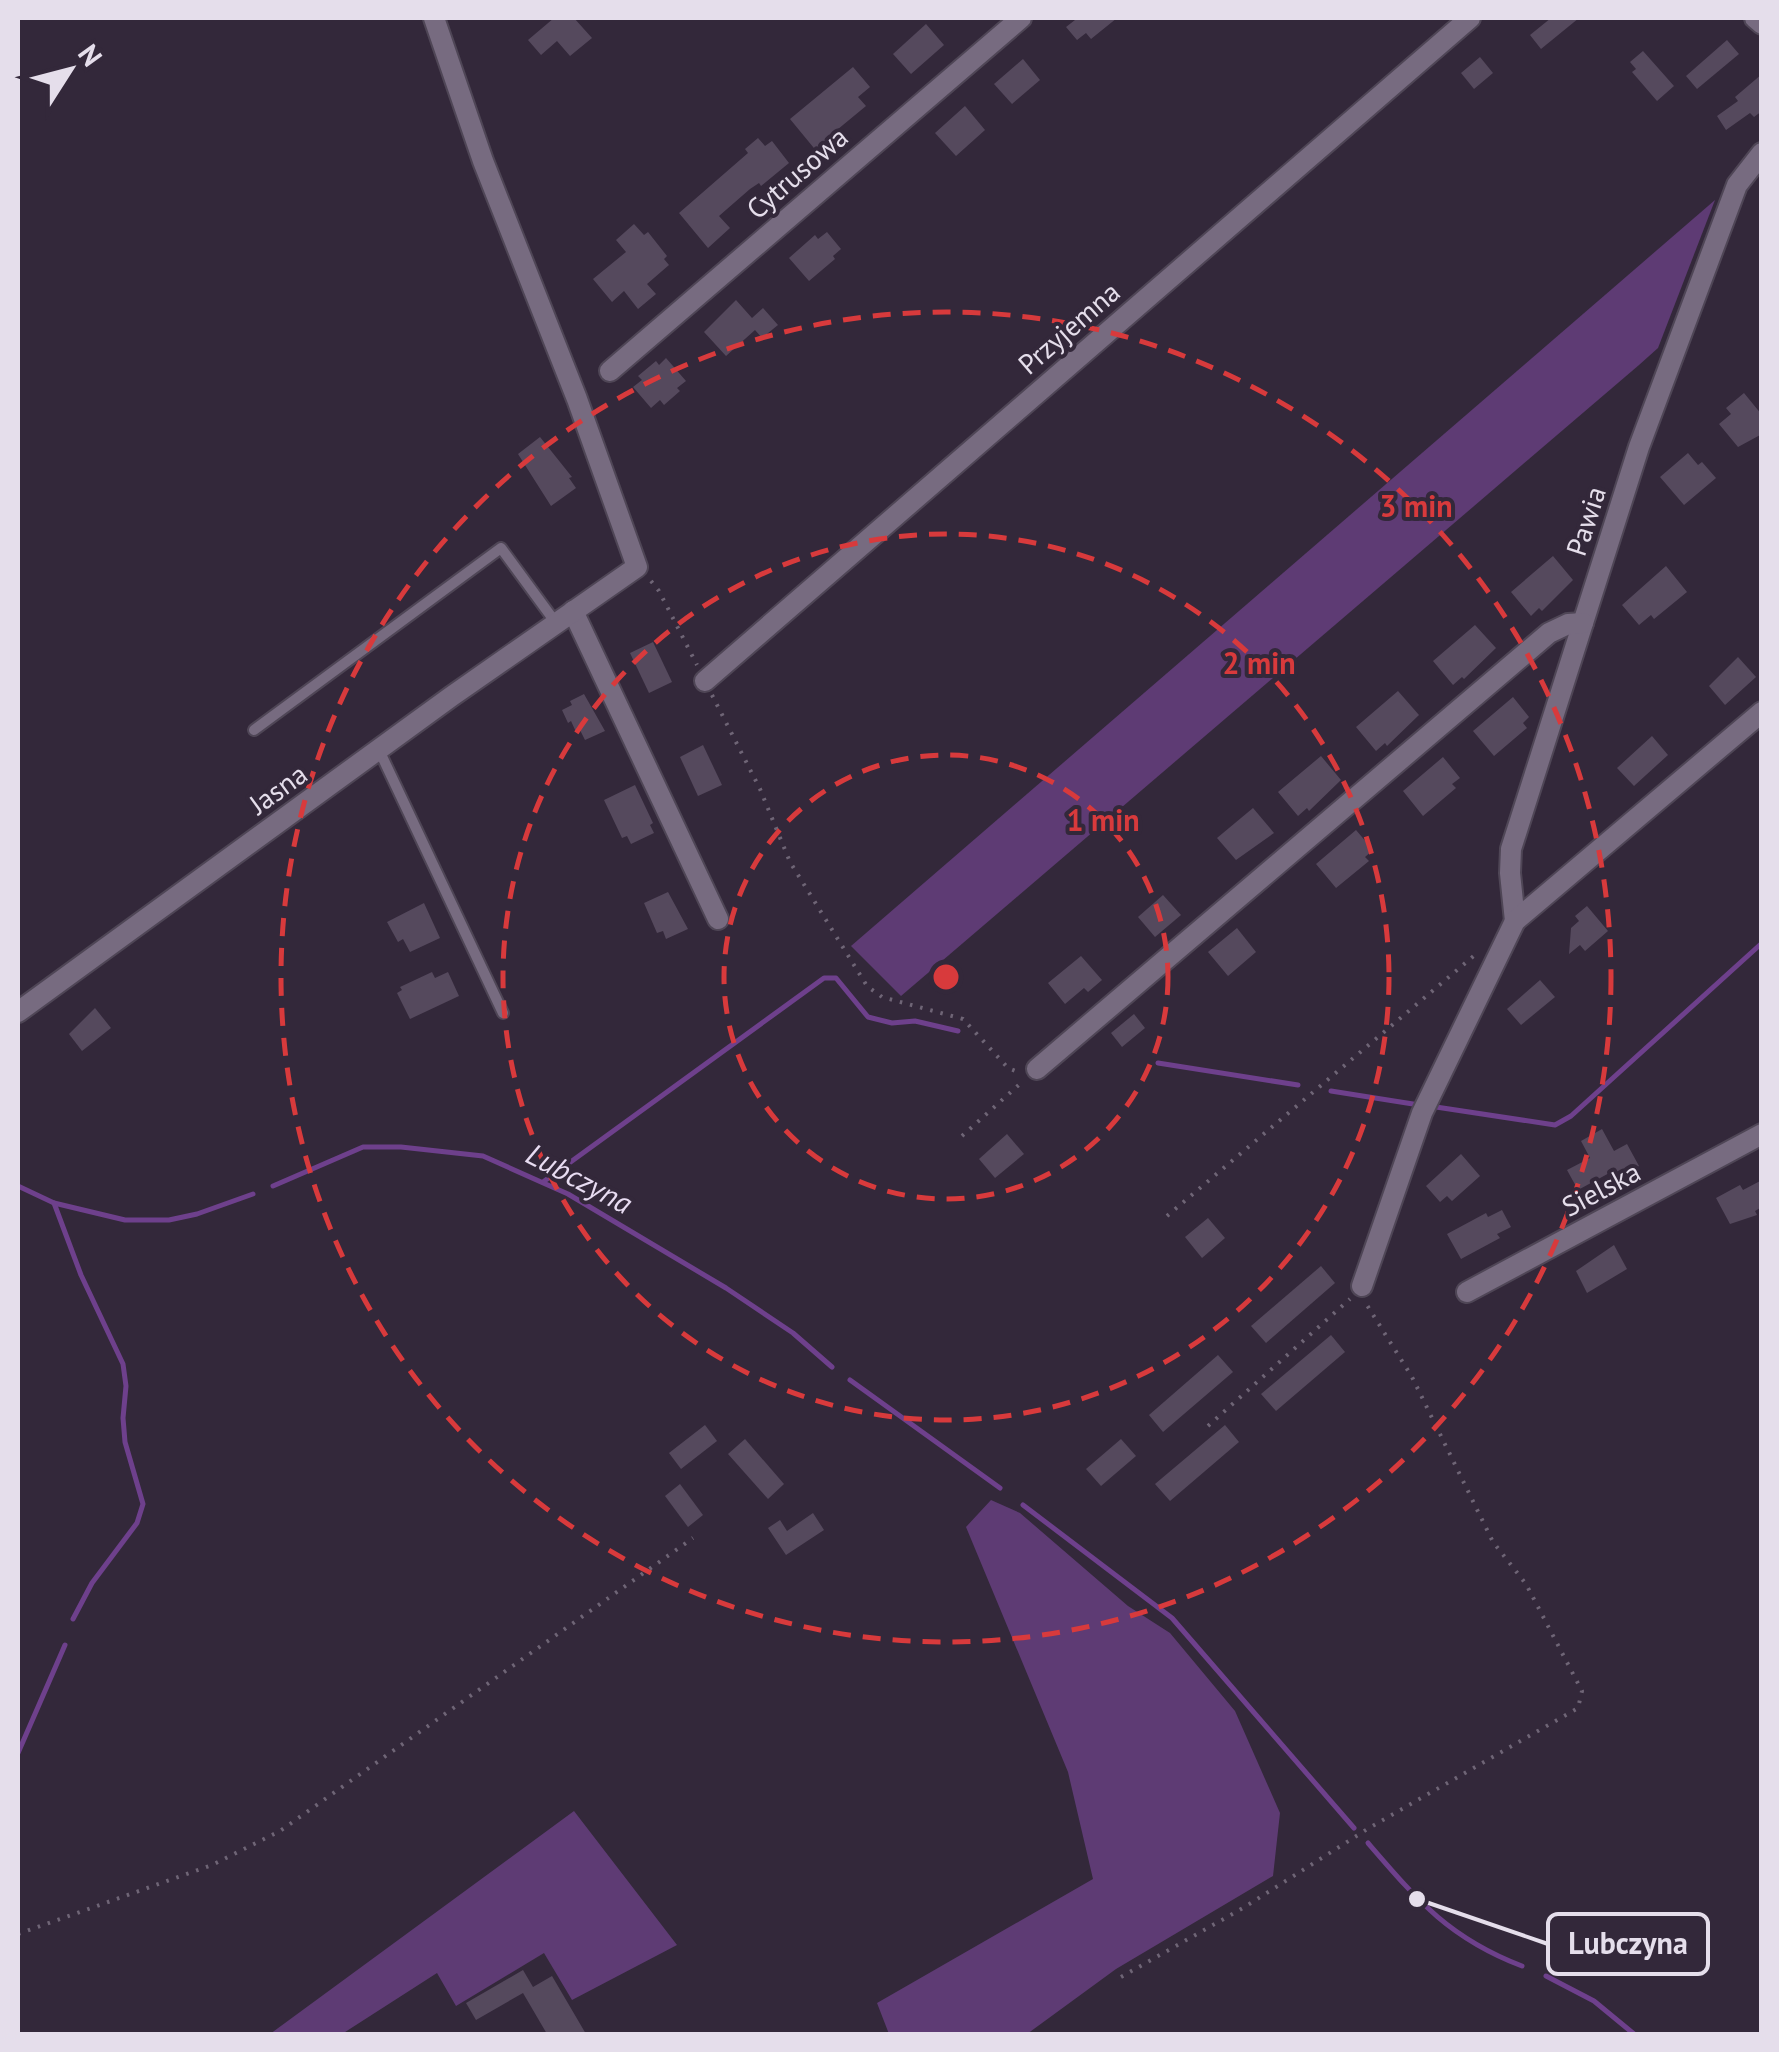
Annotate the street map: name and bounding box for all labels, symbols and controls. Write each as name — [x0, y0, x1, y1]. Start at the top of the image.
north arrow — [20, 20, 120, 120]
text: N — [70, 37, 111, 73]
street label: Cytrusowa — [738, 118, 855, 227]
street label: Przyjemna — [1010, 273, 1127, 382]
street label: Pawia — [1557, 482, 1614, 560]
text: 3 min — [1379, 486, 1453, 525]
text: 2 min — [1222, 643, 1296, 682]
street label: Jasna — [241, 755, 314, 823]
text: 1 min — [1066, 800, 1140, 839]
centre of rings — [928, 959, 964, 995]
water label: Lubczyna — [520, 1134, 640, 1222]
street label: Sielska — [1555, 1153, 1646, 1225]
callout: Lubczyna — [1548, 1914, 1708, 1974]
text: Lubczyna — [1568, 1923, 1688, 1962]

